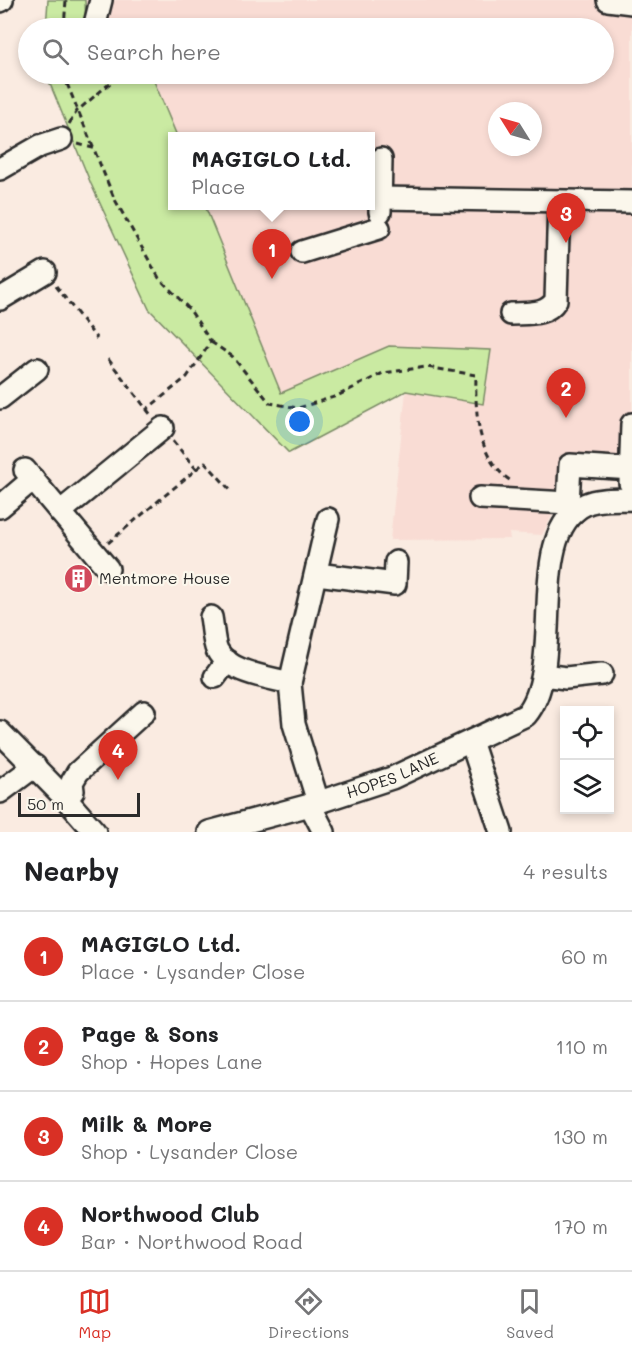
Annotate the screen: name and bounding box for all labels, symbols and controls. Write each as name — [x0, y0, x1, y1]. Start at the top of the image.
search box — [18, 18, 614, 84]
icon: search — [39, 35, 72, 68]
text: Search here — [87, 37, 221, 66]
north arrow — [488, 102, 542, 156]
popup — [168, 132, 375, 210]
text: MAGIGLO Ltd. — [191, 144, 352, 173]
text: Place — [191, 173, 245, 199]
pin: 3 — [546, 194, 586, 243]
pin: 1 — [252, 230, 292, 279]
pin: 2 — [546, 368, 586, 418]
your location — [285, 407, 314, 436]
building icon: Mentmore House — [62, 562, 94, 594]
place label: Mentmore House — [99, 567, 230, 588]
map controls — [560, 706, 614, 814]
button: locate — [560, 706, 614, 760]
pin: 4 — [98, 730, 138, 780]
street label: HOPES LANE — [343, 747, 441, 802]
button: layers — [560, 760, 614, 814]
scale bar — [18, 790, 140, 818]
text: 50 m — [27, 793, 64, 814]
text: Nearby — [24, 854, 119, 888]
text: 4 results — [523, 858, 608, 884]
text: MAGIGLO Ltd. — [81, 929, 241, 958]
text: 1 — [39, 943, 48, 969]
text: 60 m — [561, 943, 608, 969]
text: Place · Lysander Close — [81, 958, 305, 984]
text: Page & Sons — [81, 1019, 219, 1048]
text: 2 — [38, 1033, 49, 1059]
text: 110 m — [555, 1033, 608, 1059]
text: Shop · Hopes Lane — [81, 1048, 263, 1074]
text: Milk & More — [81, 1109, 212, 1138]
text: 3 — [38, 1123, 50, 1149]
text: 130 m — [553, 1123, 608, 1149]
text: Shop · Lysander Close — [81, 1138, 298, 1164]
text: Northwood Club — [81, 1199, 259, 1228]
text: 4 — [37, 1213, 50, 1239]
text: 170 m — [553, 1213, 608, 1239]
text: Bar · Northwood Road — [81, 1228, 302, 1254]
tab: Map — [78, 1285, 111, 1342]
tab: Directions — [268, 1285, 349, 1342]
tab: Saved — [506, 1285, 554, 1342]

